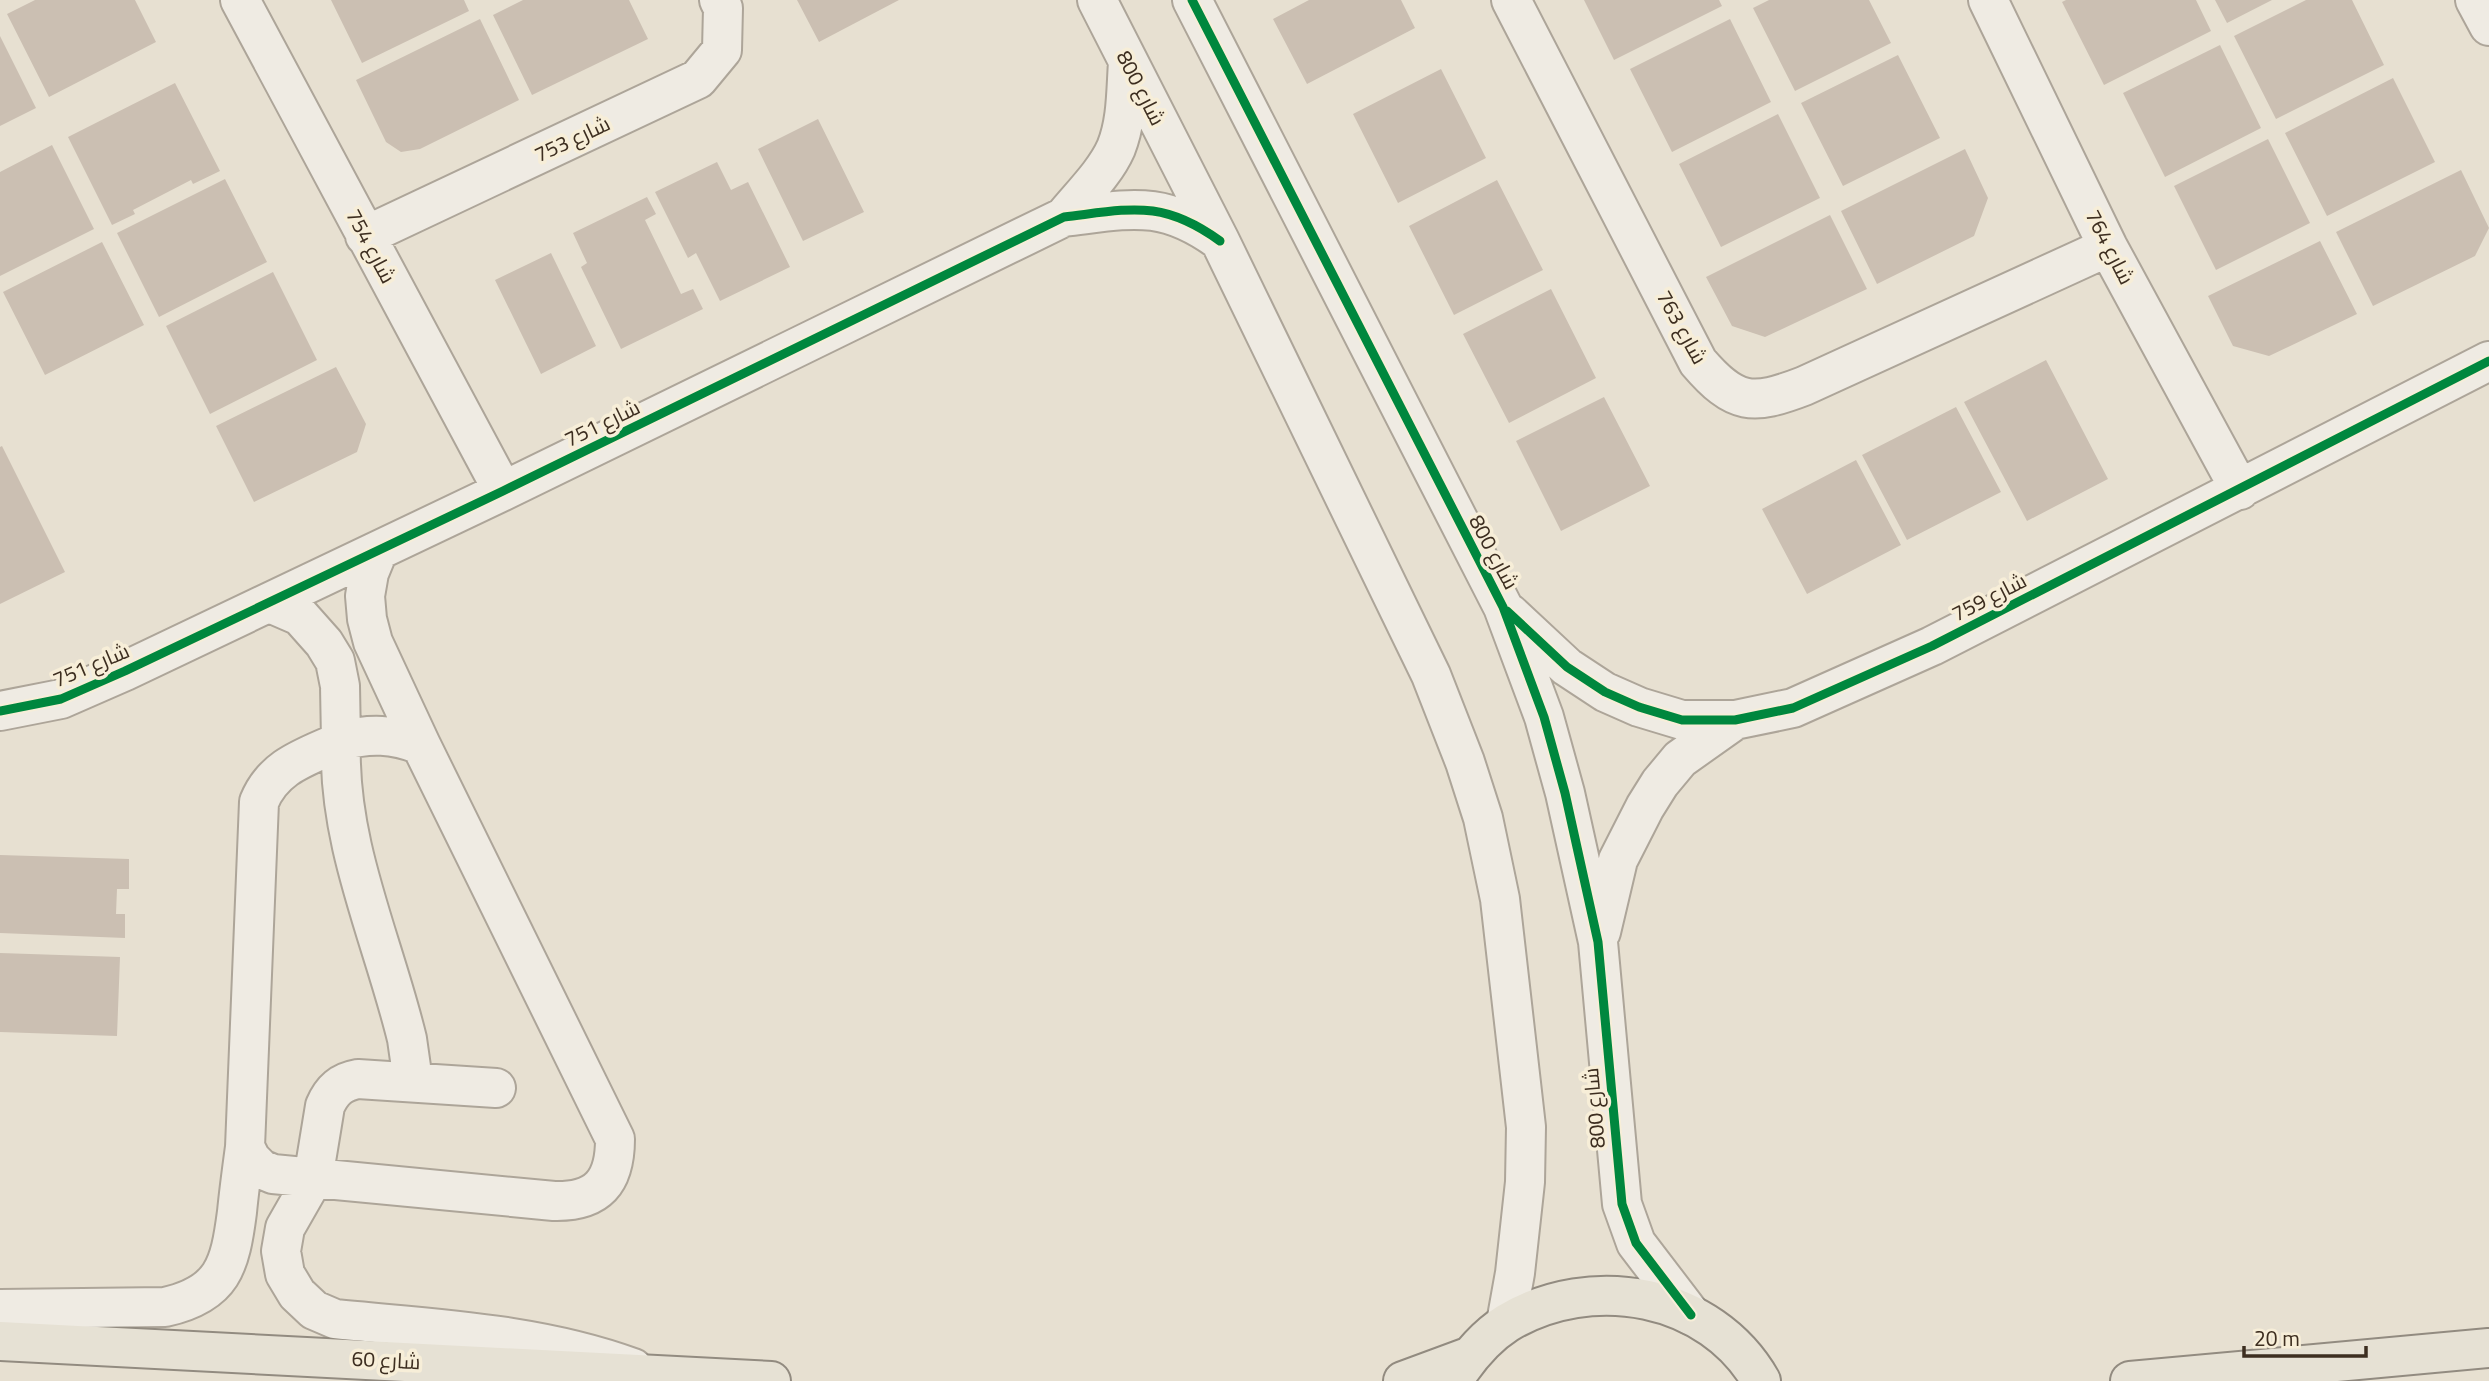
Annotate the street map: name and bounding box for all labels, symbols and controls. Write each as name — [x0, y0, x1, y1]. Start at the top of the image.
street label: شارع 800 — [1105, 43, 1177, 133]
street label: شارع 753 — [527, 104, 617, 174]
street label: شارع 754 — [335, 201, 407, 291]
street label: شارع 764 — [2074, 202, 2146, 292]
street label: شارع 763 — [1645, 282, 1719, 372]
street label: شارع 751 — [557, 388, 647, 458]
street label: شارع 800 — [1458, 507, 1530, 597]
street label: شارع 759 — [1944, 561, 2034, 633]
street label: شارع 751 — [46, 631, 136, 699]
street label: شارع 800 — [1571, 1066, 1617, 1150]
scale bar — [2244, 1314, 2366, 1358]
text: 20 m — [2254, 1319, 2300, 1358]
street label: شارع 60 — [351, 1339, 421, 1381]

